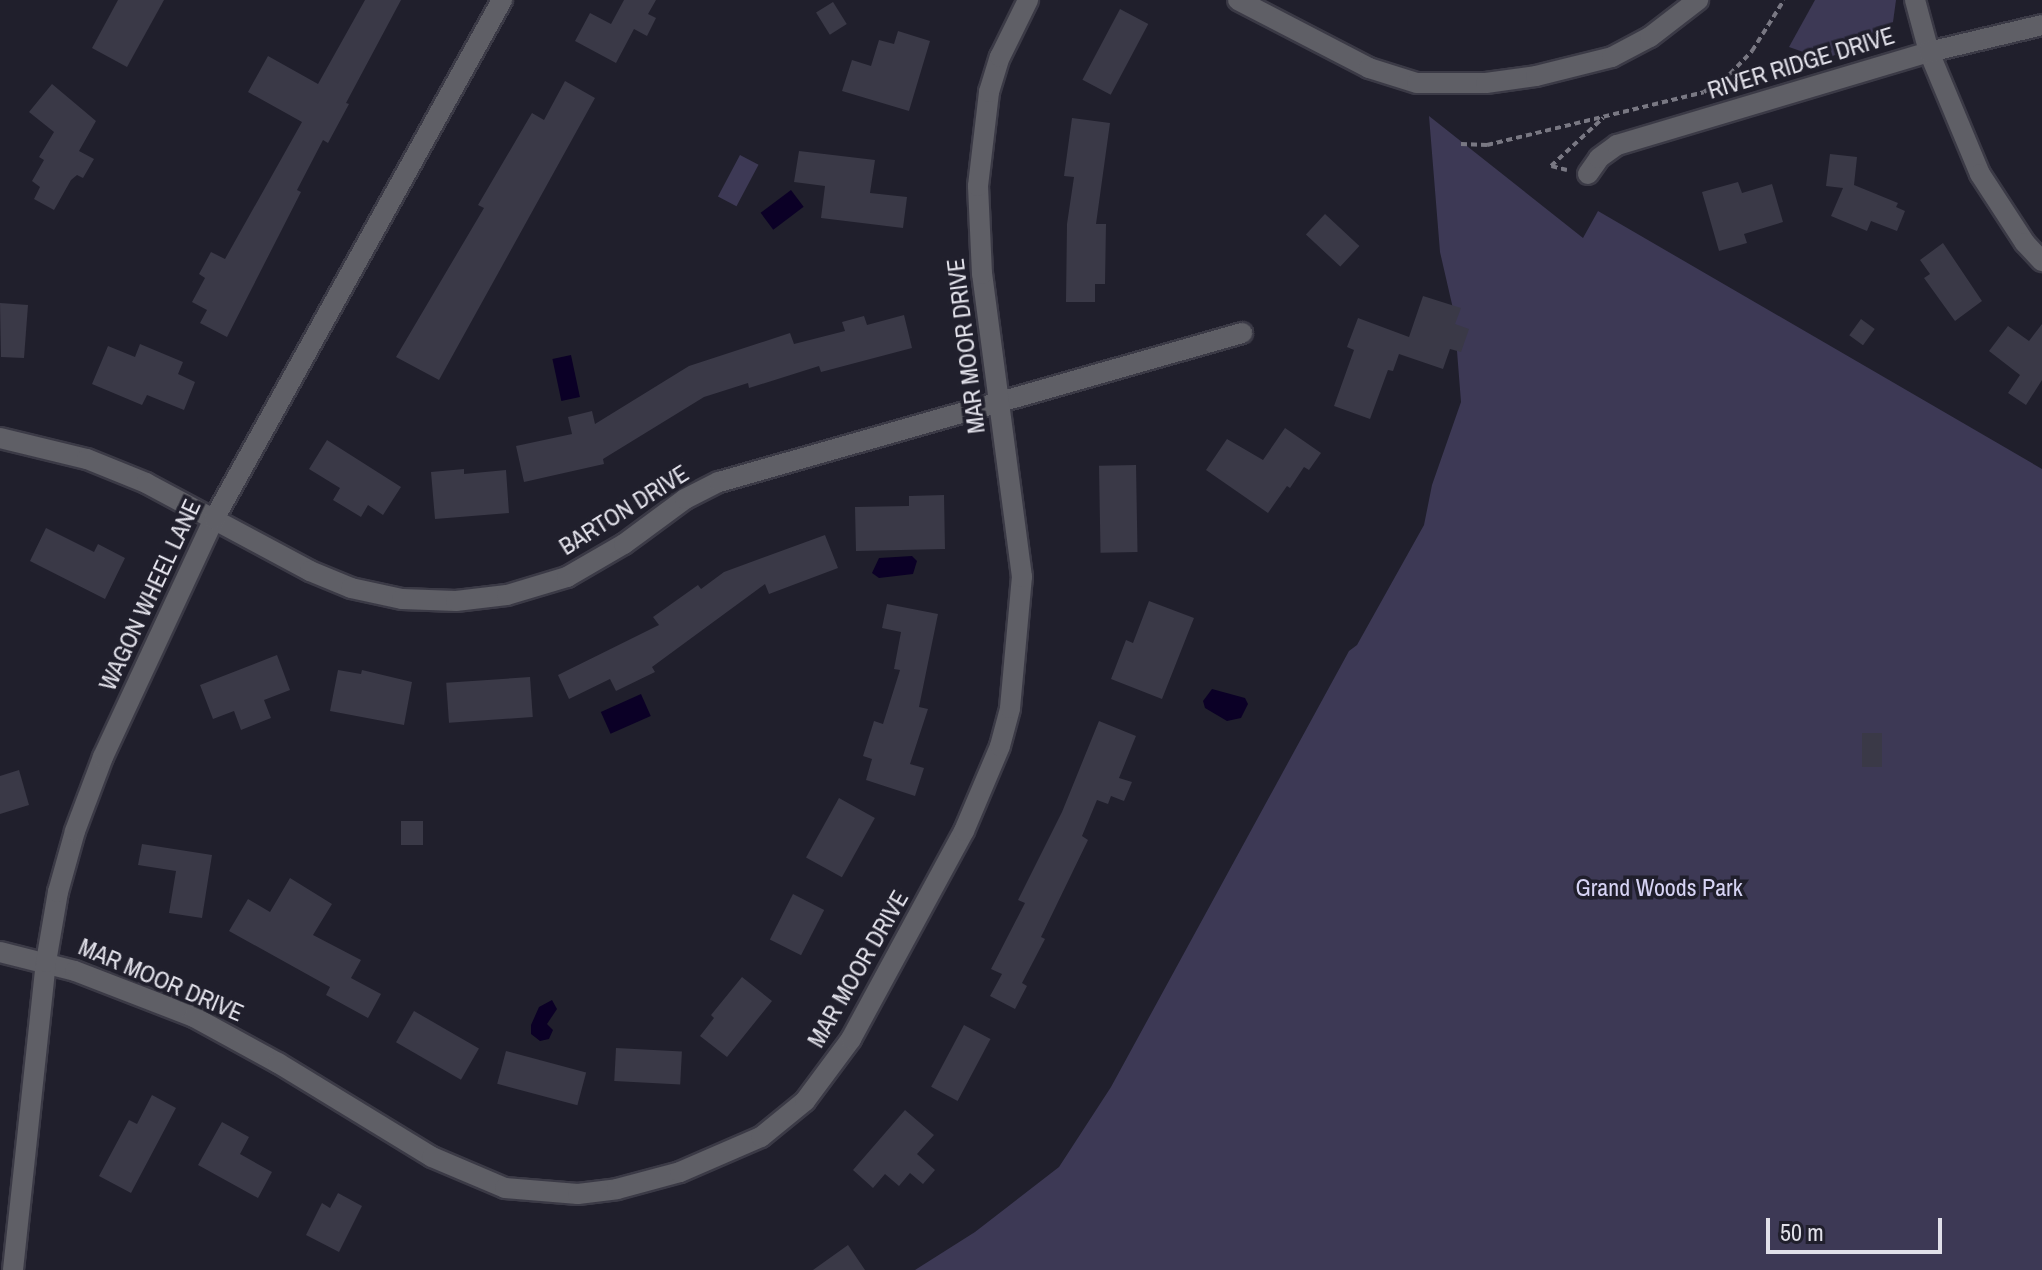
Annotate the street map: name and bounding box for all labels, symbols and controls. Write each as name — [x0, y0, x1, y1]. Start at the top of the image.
street label: RIVER RIDGE DRIVE — [1704, 21, 1898, 105]
street label: MAR MOOR DRIVE — [941, 257, 991, 435]
street label: BARTON DRIVE — [554, 459, 694, 561]
street label: WAGON WHEEL LANE — [93, 495, 207, 695]
park label: Grand Woods Park — [1575, 874, 1743, 902]
street label: MAR MOOR DRIVE — [802, 886, 914, 1052]
street label: MAR MOOR DRIVE — [74, 932, 248, 1028]
scale bar — [1770, 1202, 1946, 1252]
text: 50 m — [1780, 1216, 1824, 1248]

